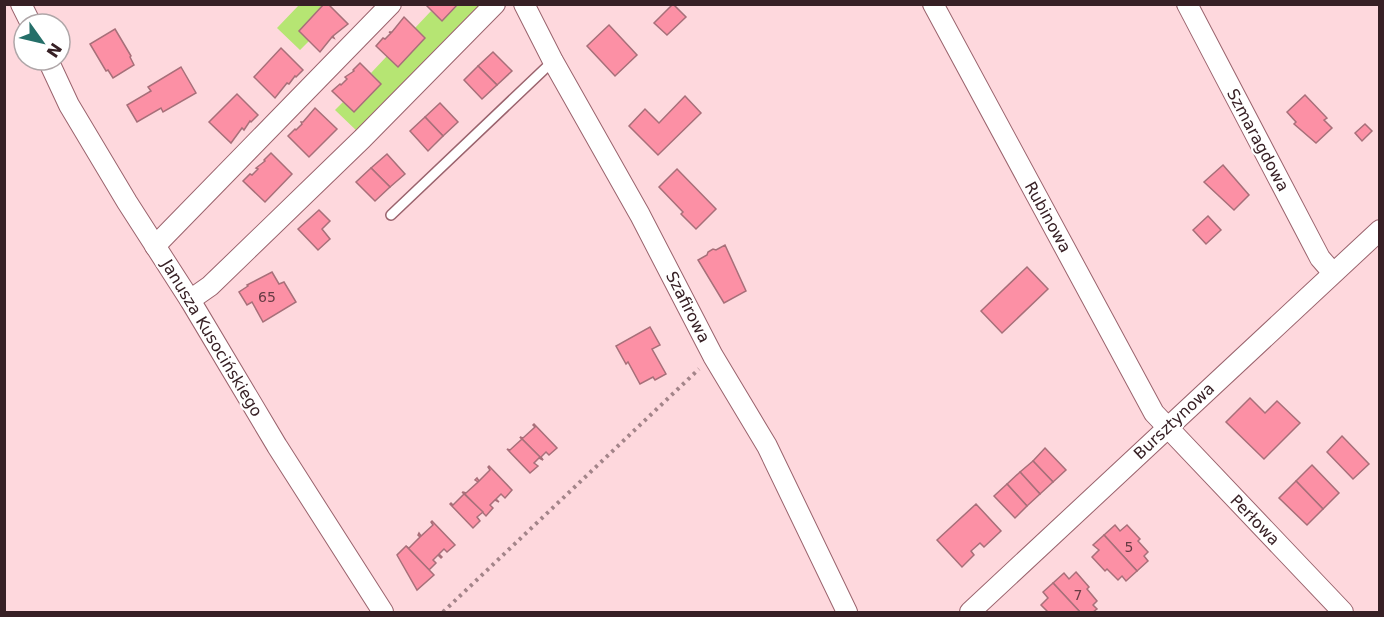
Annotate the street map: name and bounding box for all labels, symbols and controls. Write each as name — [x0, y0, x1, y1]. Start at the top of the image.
north arrow — [12, 12, 72, 72]
text: N — [42, 39, 66, 61]
street label: Szmaragdowa — [1223, 86, 1293, 194]
street label: Rubinowa — [1021, 178, 1075, 256]
street label: Janusza Kusocińskiego — [157, 255, 266, 420]
street label: Szafirowa — [662, 268, 714, 346]
house number: 65 — [258, 289, 276, 305]
street label: Bursztynowa — [1130, 379, 1218, 463]
street label: Perłowa — [1226, 491, 1284, 549]
house number: 5 — [1125, 539, 1133, 555]
house number: 7 — [1074, 587, 1082, 603]

